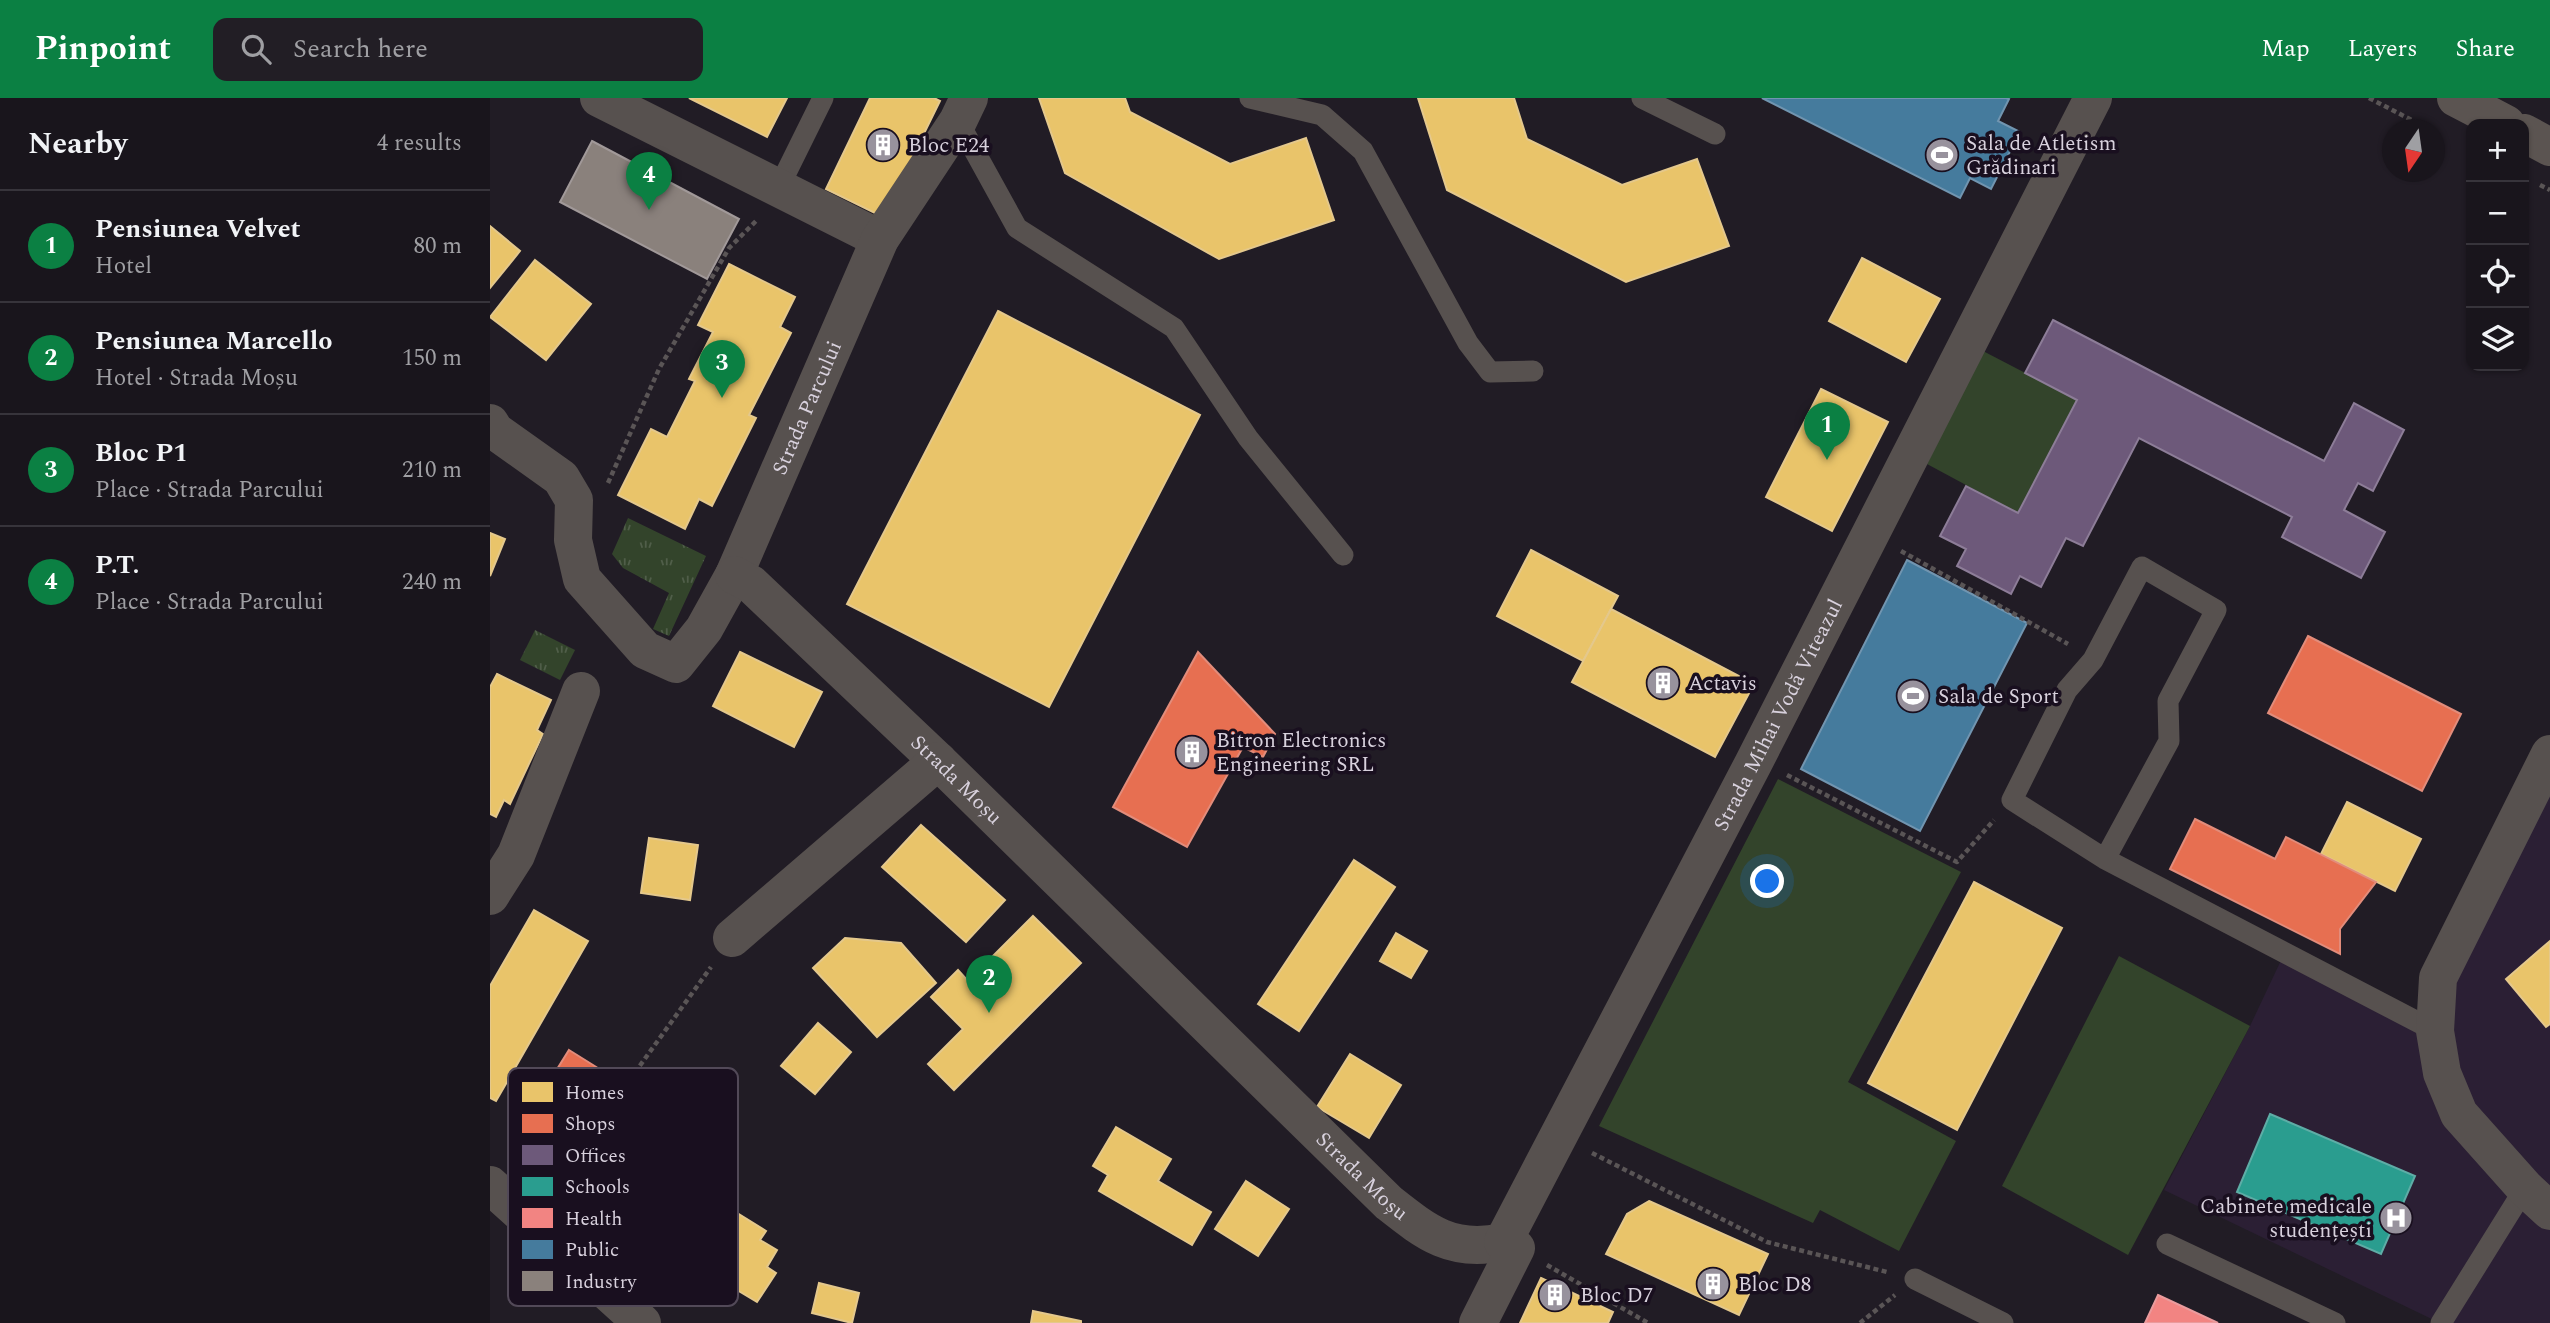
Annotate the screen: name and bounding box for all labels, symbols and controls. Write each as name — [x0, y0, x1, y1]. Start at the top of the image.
search box — [213, 18, 703, 81]
text: Pinpoint — [35, 24, 171, 74]
text: Search here — [293, 29, 428, 69]
icon: search — [237, 30, 275, 68]
text: Map — [2261, 31, 2310, 67]
text: Layers — [2348, 31, 2418, 67]
text: Share — [2456, 31, 2515, 67]
north arrow — [2382, 119, 2445, 182]
map controls — [2466, 119, 2529, 371]
button: + — [2466, 119, 2529, 182]
text: Nearby — [28, 121, 127, 167]
text: 4 results — [377, 126, 462, 161]
building icon: Bloc E24 — [864, 126, 902, 164]
place label: Sala de Atletism Grădinari — [1966, 128, 2117, 184]
place label: Bloc E24 — [908, 130, 990, 162]
sports icon: Sala de Atletism Grădinari — [1923, 136, 1961, 174]
pin: 4 — [626, 152, 672, 210]
button: − — [2466, 182, 2529, 245]
text: Pensiunea Velvet — [95, 209, 301, 249]
text: 1 — [45, 229, 57, 264]
text: 80 m — [413, 229, 462, 264]
button: locate — [2466, 245, 2529, 308]
text: Hotel — [95, 249, 152, 284]
button: layers — [2466, 308, 2529, 371]
text: Pensiunea Marcello — [95, 321, 332, 361]
street label: Strada Parcului — [764, 336, 851, 480]
pin: 3 — [699, 340, 745, 398]
text: 2 — [45, 341, 57, 376]
text: 150 m — [402, 341, 462, 376]
text: Hotel · Strada Moșu — [95, 361, 298, 396]
pin: 1 — [1804, 402, 1850, 460]
text: Bloc P1 — [95, 433, 188, 473]
text: 3 — [45, 453, 57, 488]
text: 210 m — [402, 453, 462, 488]
text: Place · Strada Parcului — [95, 473, 324, 508]
text: P.T. — [95, 545, 140, 585]
text: 4 — [45, 565, 57, 600]
text: 240 m — [402, 565, 462, 600]
text: Place · Strada Parcului — [95, 585, 324, 620]
street label: Strada Mihai Vodă Viteazul — [1706, 593, 1852, 837]
building icon: Actavis — [1644, 664, 1682, 702]
place label: Actavis — [1688, 668, 1757, 700]
sports icon: Sala de Sport — [1894, 677, 1932, 715]
place label: Sala de Sport — [1938, 681, 2059, 713]
place label: Bitron Electronics Engineering SRL — [1216, 725, 1386, 781]
street label: Strada Moșu — [903, 728, 1009, 833]
building icon: Bitron Electronics Engineering SRL — [1173, 733, 1211, 771]
your location — [1750, 864, 1784, 898]
pin: 2 — [966, 955, 1012, 1013]
legend — [508, 1068, 738, 1306]
text: Homes — [565, 1079, 624, 1108]
text: Shops — [565, 1110, 615, 1139]
street label: Strada Moșu — [1308, 1124, 1415, 1229]
text: Offices — [565, 1142, 626, 1171]
text: Schools — [565, 1173, 630, 1202]
place label: Cabinete medicale studențești — [2200, 1191, 2372, 1247]
hospital icon: Cabinete medicale studențești — [2377, 1199, 2415, 1237]
text: Health — [565, 1205, 622, 1234]
text: Public — [565, 1236, 619, 1265]
building icon: Bloc D8 — [1694, 1265, 1732, 1303]
text: Industry — [565, 1268, 637, 1297]
place label: Bloc D8 — [1738, 1269, 1811, 1301]
building icon: Bloc D7 — [1536, 1276, 1574, 1314]
place label: Bloc D7 — [1580, 1280, 1653, 1312]

